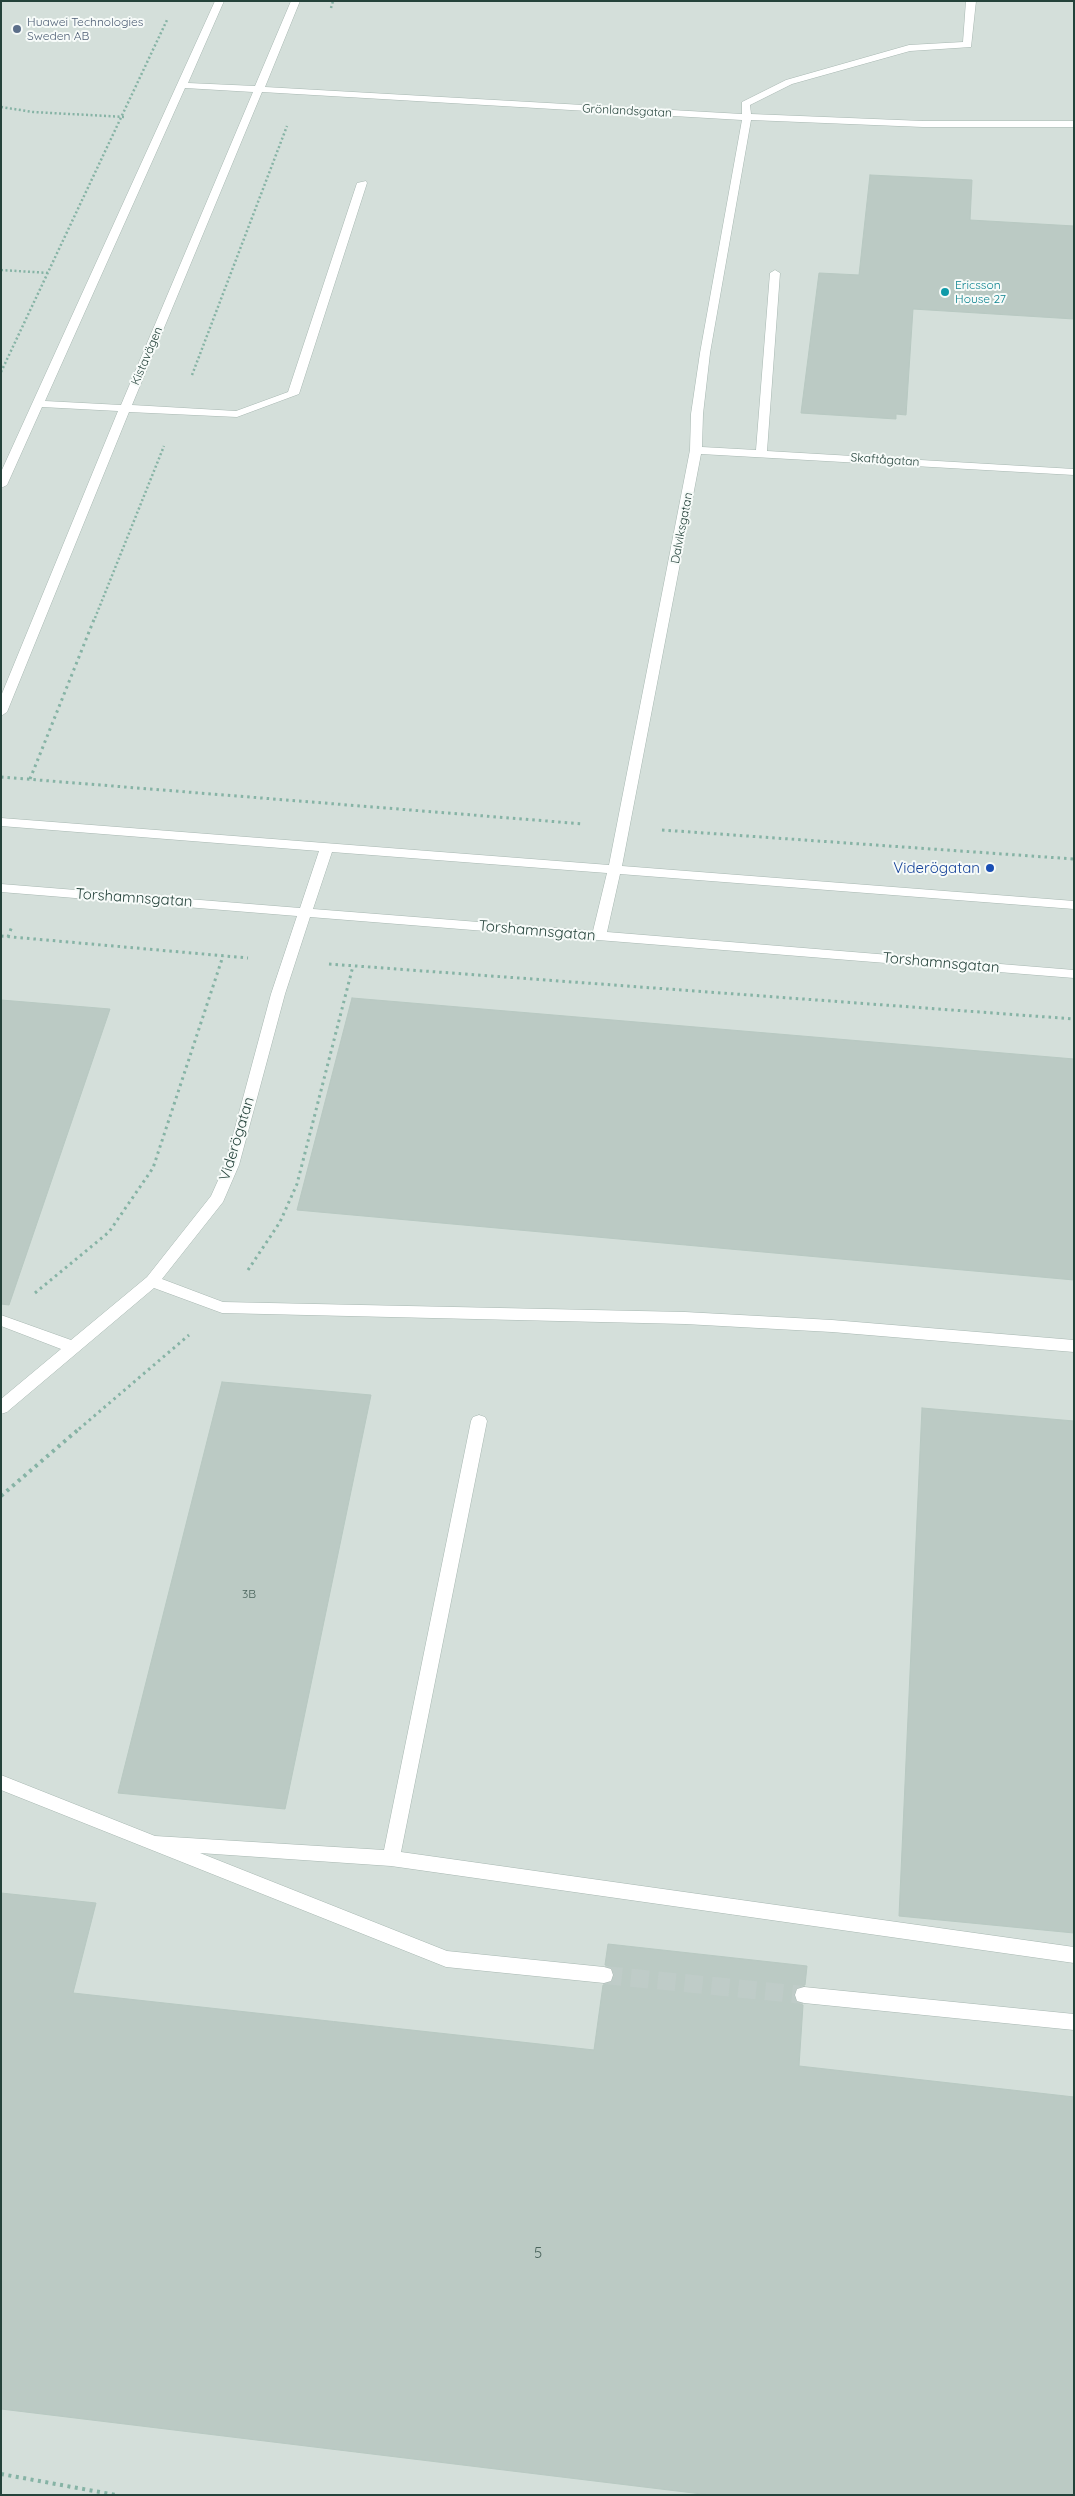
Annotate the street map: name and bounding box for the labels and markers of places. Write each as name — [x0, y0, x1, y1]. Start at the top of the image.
place label: Huawei Technologies Sweden AB — [27, 15, 143, 43]
marker: Huawei Technologies Sweden AB — [11, 23, 23, 35]
place label: Ericsson House 27 — [955, 278, 1006, 306]
marker: Ericsson House 27 — [939, 286, 951, 298]
place label: Viderögatan — [893, 859, 980, 877]
marker: Viderögatan — [984, 862, 996, 874]

